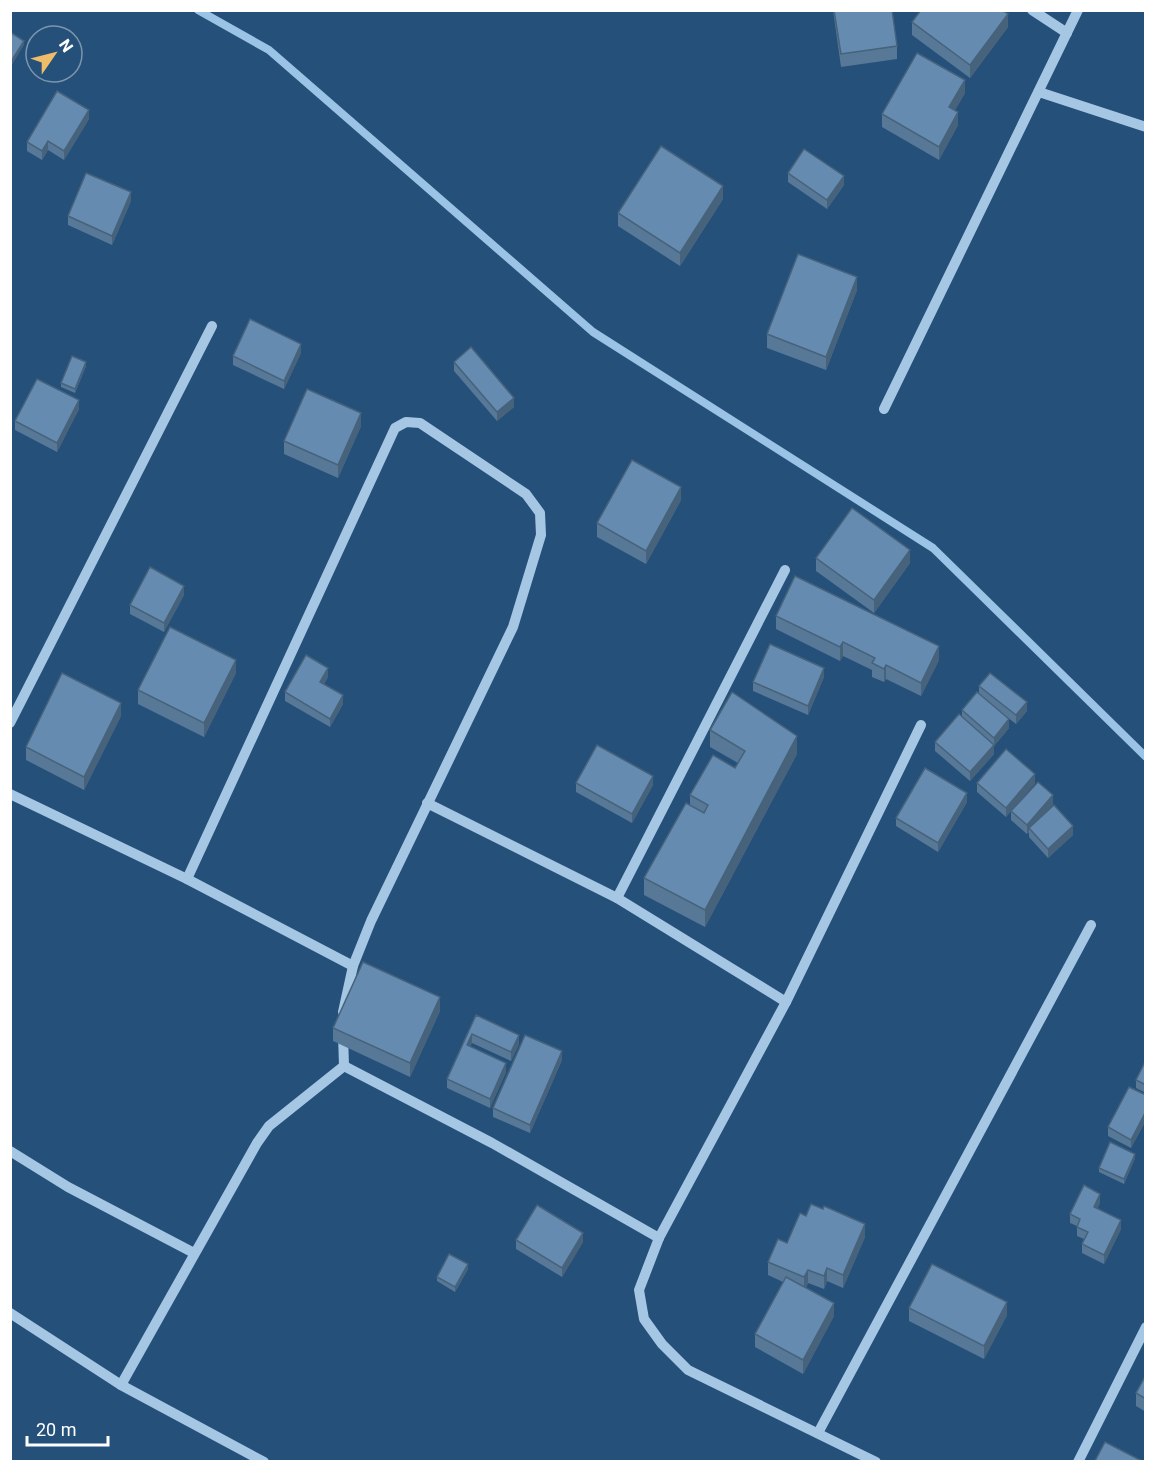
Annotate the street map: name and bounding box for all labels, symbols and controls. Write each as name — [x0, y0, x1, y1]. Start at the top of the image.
north arrow — [24, 24, 84, 84]
text: N — [55, 36, 77, 56]
scale bar — [27, 1409, 108, 1447]
text: 20 m — [36, 1419, 76, 1440]

